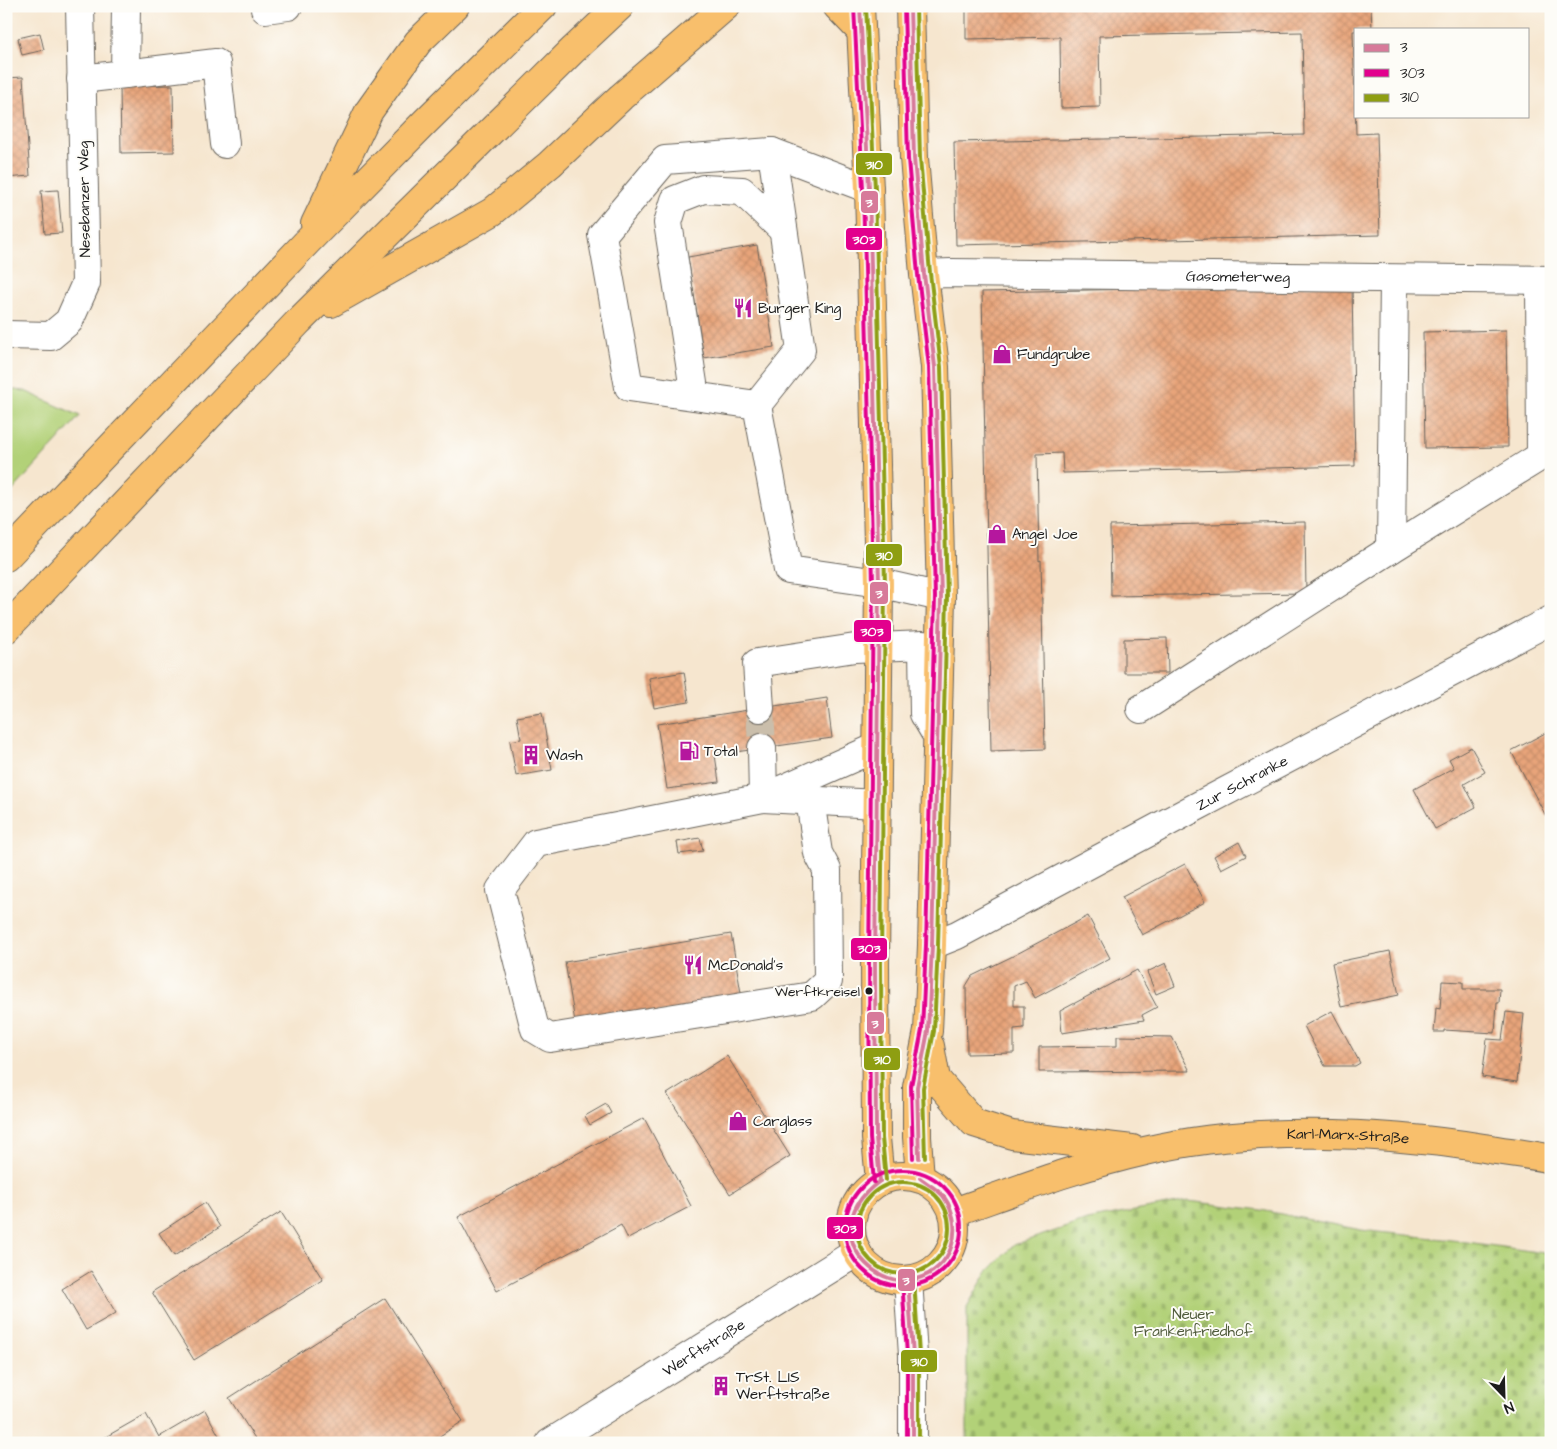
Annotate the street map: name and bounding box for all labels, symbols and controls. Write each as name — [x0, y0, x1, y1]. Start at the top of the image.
legend — [1354, 28, 1530, 118]
text: 3 — [1400, 37, 1408, 58]
text: 303 — [1400, 63, 1425, 84]
text: 310 — [1400, 87, 1420, 108]
street label: Nesebanzer Weg — [73, 140, 97, 257]
line badge: 310 — [855, 152, 893, 176]
text: 310 — [864, 155, 883, 175]
line badge: 3 — [860, 190, 879, 214]
text: 3 — [864, 193, 873, 213]
line badge: 303 — [845, 227, 883, 251]
text: 303 — [851, 230, 876, 250]
street label: Gasometerweg — [1186, 266, 1290, 289]
restaurant icon: Burger King — [732, 297, 754, 319]
place label: Burger King — [758, 298, 842, 320]
shop icon: Fundgrube — [991, 343, 1013, 365]
place label: Fundgrube — [1017, 344, 1090, 366]
shop icon: Angel Joe — [986, 523, 1008, 545]
place label: Angel Joe — [1012, 524, 1078, 546]
line badge: 310 — [865, 543, 903, 567]
text: 310 — [874, 546, 893, 566]
line badge: 3 — [869, 581, 889, 605]
text: 3 — [874, 584, 883, 604]
line badge: 303 — [853, 619, 892, 643]
text: 303 — [859, 622, 884, 642]
fuel station icon: Total — [678, 740, 700, 762]
place label: Total — [704, 741, 738, 762]
building icon: Wash — [520, 744, 542, 766]
place label: Wash — [546, 745, 583, 766]
street label: Zur Schranke — [1193, 750, 1292, 816]
line badge: 303 — [850, 937, 888, 961]
text: 303 — [856, 939, 881, 959]
restaurant icon: McDonald's — [682, 954, 704, 976]
place label: McDonald's — [708, 955, 784, 976]
place label: Werftkreisel — [775, 982, 860, 1002]
marker: Werftkreisel — [864, 986, 874, 996]
line badge: 3 — [866, 1011, 885, 1035]
text: 3 — [870, 1014, 879, 1034]
line badge: 310 — [863, 1047, 901, 1071]
text: 310 — [872, 1050, 891, 1070]
shop icon: Carglass — [727, 1110, 749, 1132]
place label: Carglass — [753, 1111, 813, 1133]
street label: Karl-Marx-Straße — [1287, 1124, 1410, 1150]
line badge: 303 — [826, 1216, 864, 1240]
text: 303 — [832, 1219, 857, 1239]
line badge: 3 — [897, 1268, 916, 1292]
text: 3 — [901, 1271, 910, 1291]
park label: Neuer Frankenfriedhof — [1134, 1304, 1252, 1342]
street label: Werftstraße — [659, 1314, 749, 1382]
line badge: 310 — [900, 1349, 938, 1373]
text: 310 — [909, 1352, 928, 1372]
place label: TrSt. LIS Werftstraße — [736, 1367, 830, 1405]
north arrow — [1480, 1372, 1530, 1422]
building icon: TrSt. LIS Werftstraße — [710, 1375, 732, 1397]
text: N — [1501, 1396, 1517, 1418]

